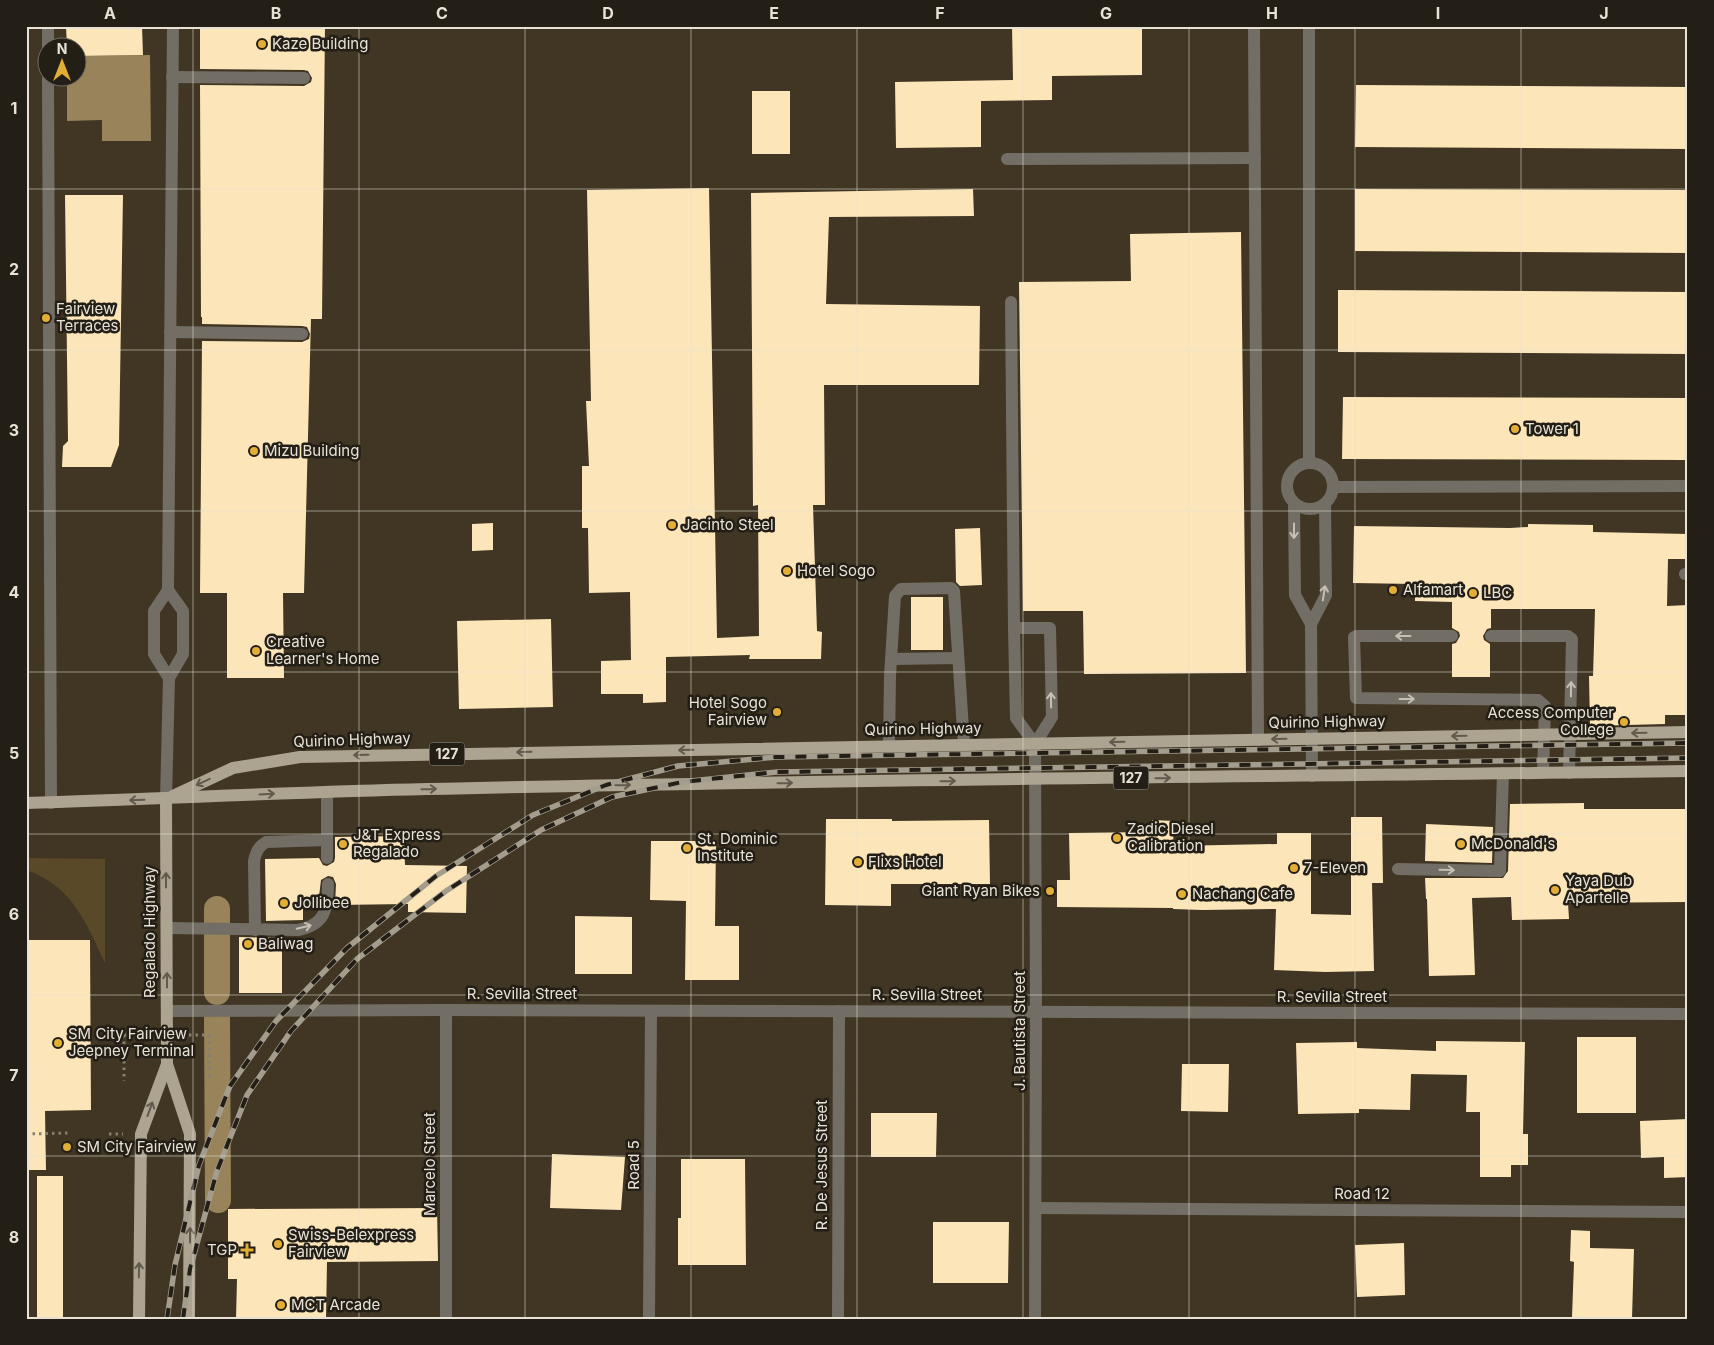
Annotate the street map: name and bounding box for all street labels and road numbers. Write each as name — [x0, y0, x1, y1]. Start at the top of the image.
street label: Quirino Highway — [1268, 711, 1386, 732]
street label: Quirino Highway — [864, 718, 982, 739]
street label: Quirino Highway — [293, 728, 412, 751]
road number: 127 — [430, 742, 464, 766]
road number: 127 — [1114, 766, 1148, 790]
street label: Regalado Highway — [140, 865, 159, 998]
street label: J. Bautista Street — [1010, 971, 1029, 1091]
street label: R. Sevilla Street — [467, 984, 577, 1003]
street label: R. Sevilla Street — [872, 985, 982, 1004]
street label: R. Sevilla Street — [1277, 987, 1387, 1006]
street label: R. De Jesus Street — [812, 1100, 831, 1230]
street label: Marcelo Street — [420, 1112, 439, 1216]
street label: Road 5 — [624, 1140, 643, 1190]
street label: Road 12 — [1334, 1184, 1390, 1203]

